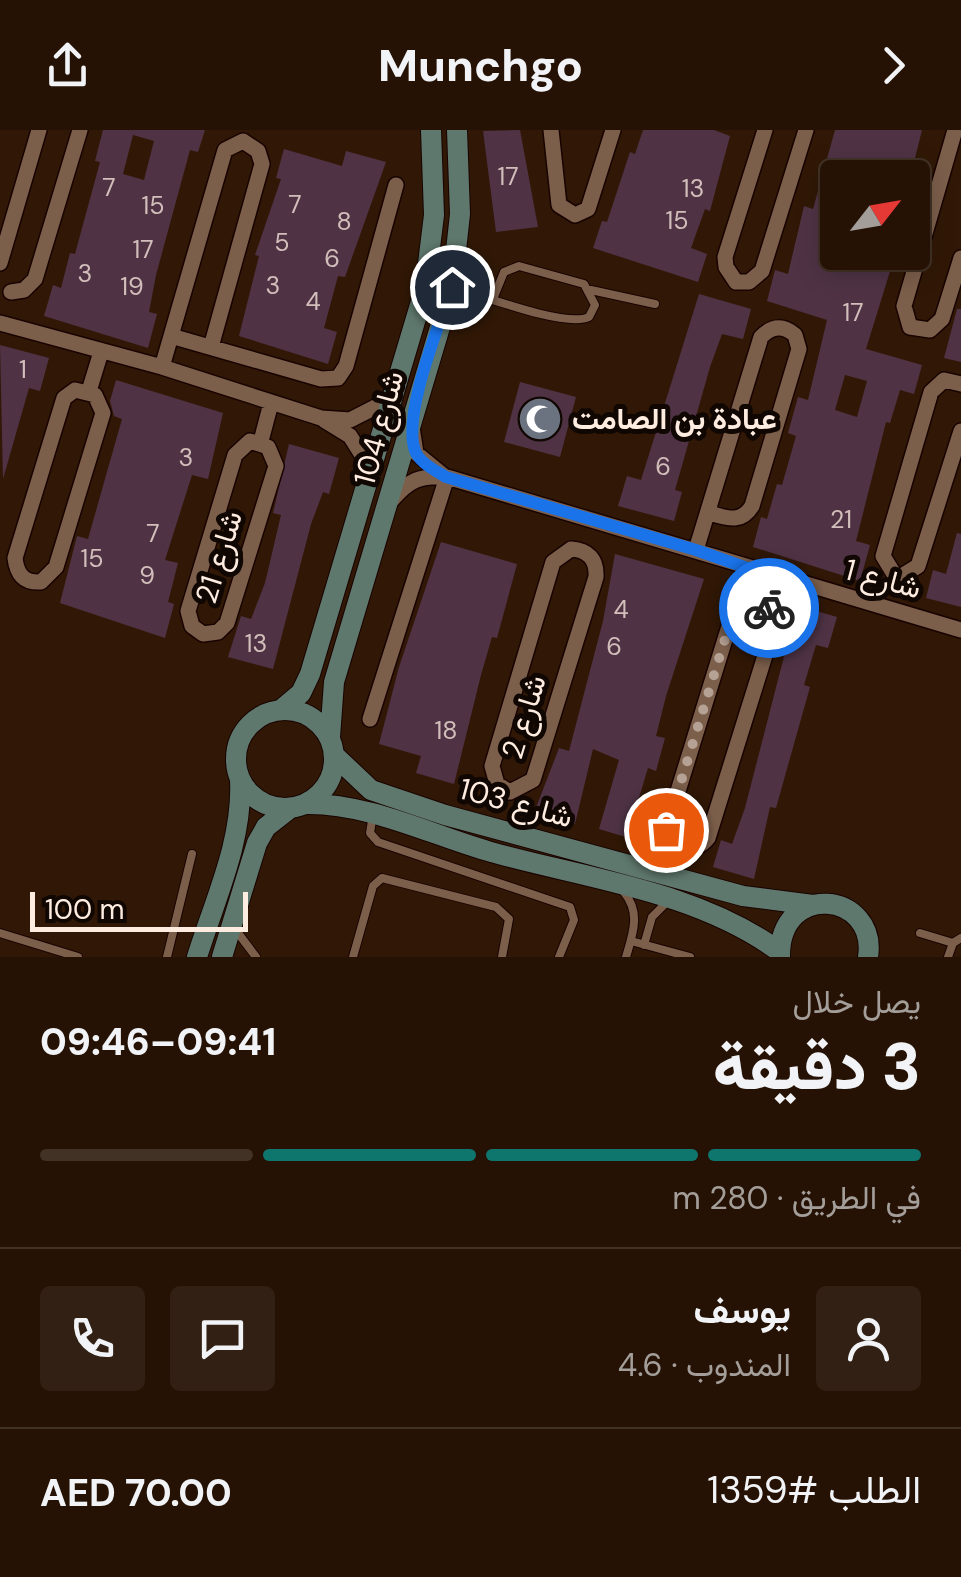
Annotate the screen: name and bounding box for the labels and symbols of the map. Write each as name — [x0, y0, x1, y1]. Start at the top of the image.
house number: 17 — [497, 160, 519, 193]
north arrow — [820, 160, 930, 270]
house number: 7 — [102, 171, 116, 204]
house number: 13 — [682, 172, 704, 205]
house number: 7 — [288, 188, 302, 221]
house number: 15 — [141, 189, 165, 222]
house number: 15 — [665, 204, 689, 237]
house number: 8 — [336, 205, 352, 238]
house number: 5 — [274, 226, 290, 259]
house number: 17 — [132, 233, 154, 266]
house number: 6 — [324, 242, 340, 275]
pin — [410, 245, 495, 330]
house number: 3 — [78, 257, 92, 290]
house number: 3 — [266, 269, 280, 302]
house number: 19 — [120, 270, 144, 303]
house number: 4 — [305, 285, 321, 318]
house number: 17 — [842, 296, 864, 329]
house number: 1 — [19, 353, 27, 386]
street label: شارع 104 — [345, 367, 413, 489]
mosque icon: عبادة بن الصامت — [517, 396, 563, 442]
place label: عبادة بن الصامت — [572, 399, 777, 438]
house number: 3 — [179, 441, 193, 474]
house number: 6 — [655, 450, 671, 483]
house number: 21 — [830, 503, 852, 536]
street label: شارع 21 — [186, 506, 252, 608]
house number: 7 — [146, 517, 160, 550]
house number: 15 — [80, 542, 104, 575]
street label: شارع 1 — [840, 550, 926, 608]
courier — [719, 558, 819, 658]
house number: 9 — [139, 559, 155, 592]
house number: 4 — [613, 593, 629, 626]
house number: 13 — [245, 627, 267, 660]
house number: 6 — [606, 630, 622, 663]
street label: شارع 2 — [492, 670, 556, 764]
house number: 18 — [434, 714, 458, 747]
street label: شارع 103 — [455, 769, 577, 837]
pin — [624, 788, 709, 873]
scale bar — [30, 887, 248, 931]

